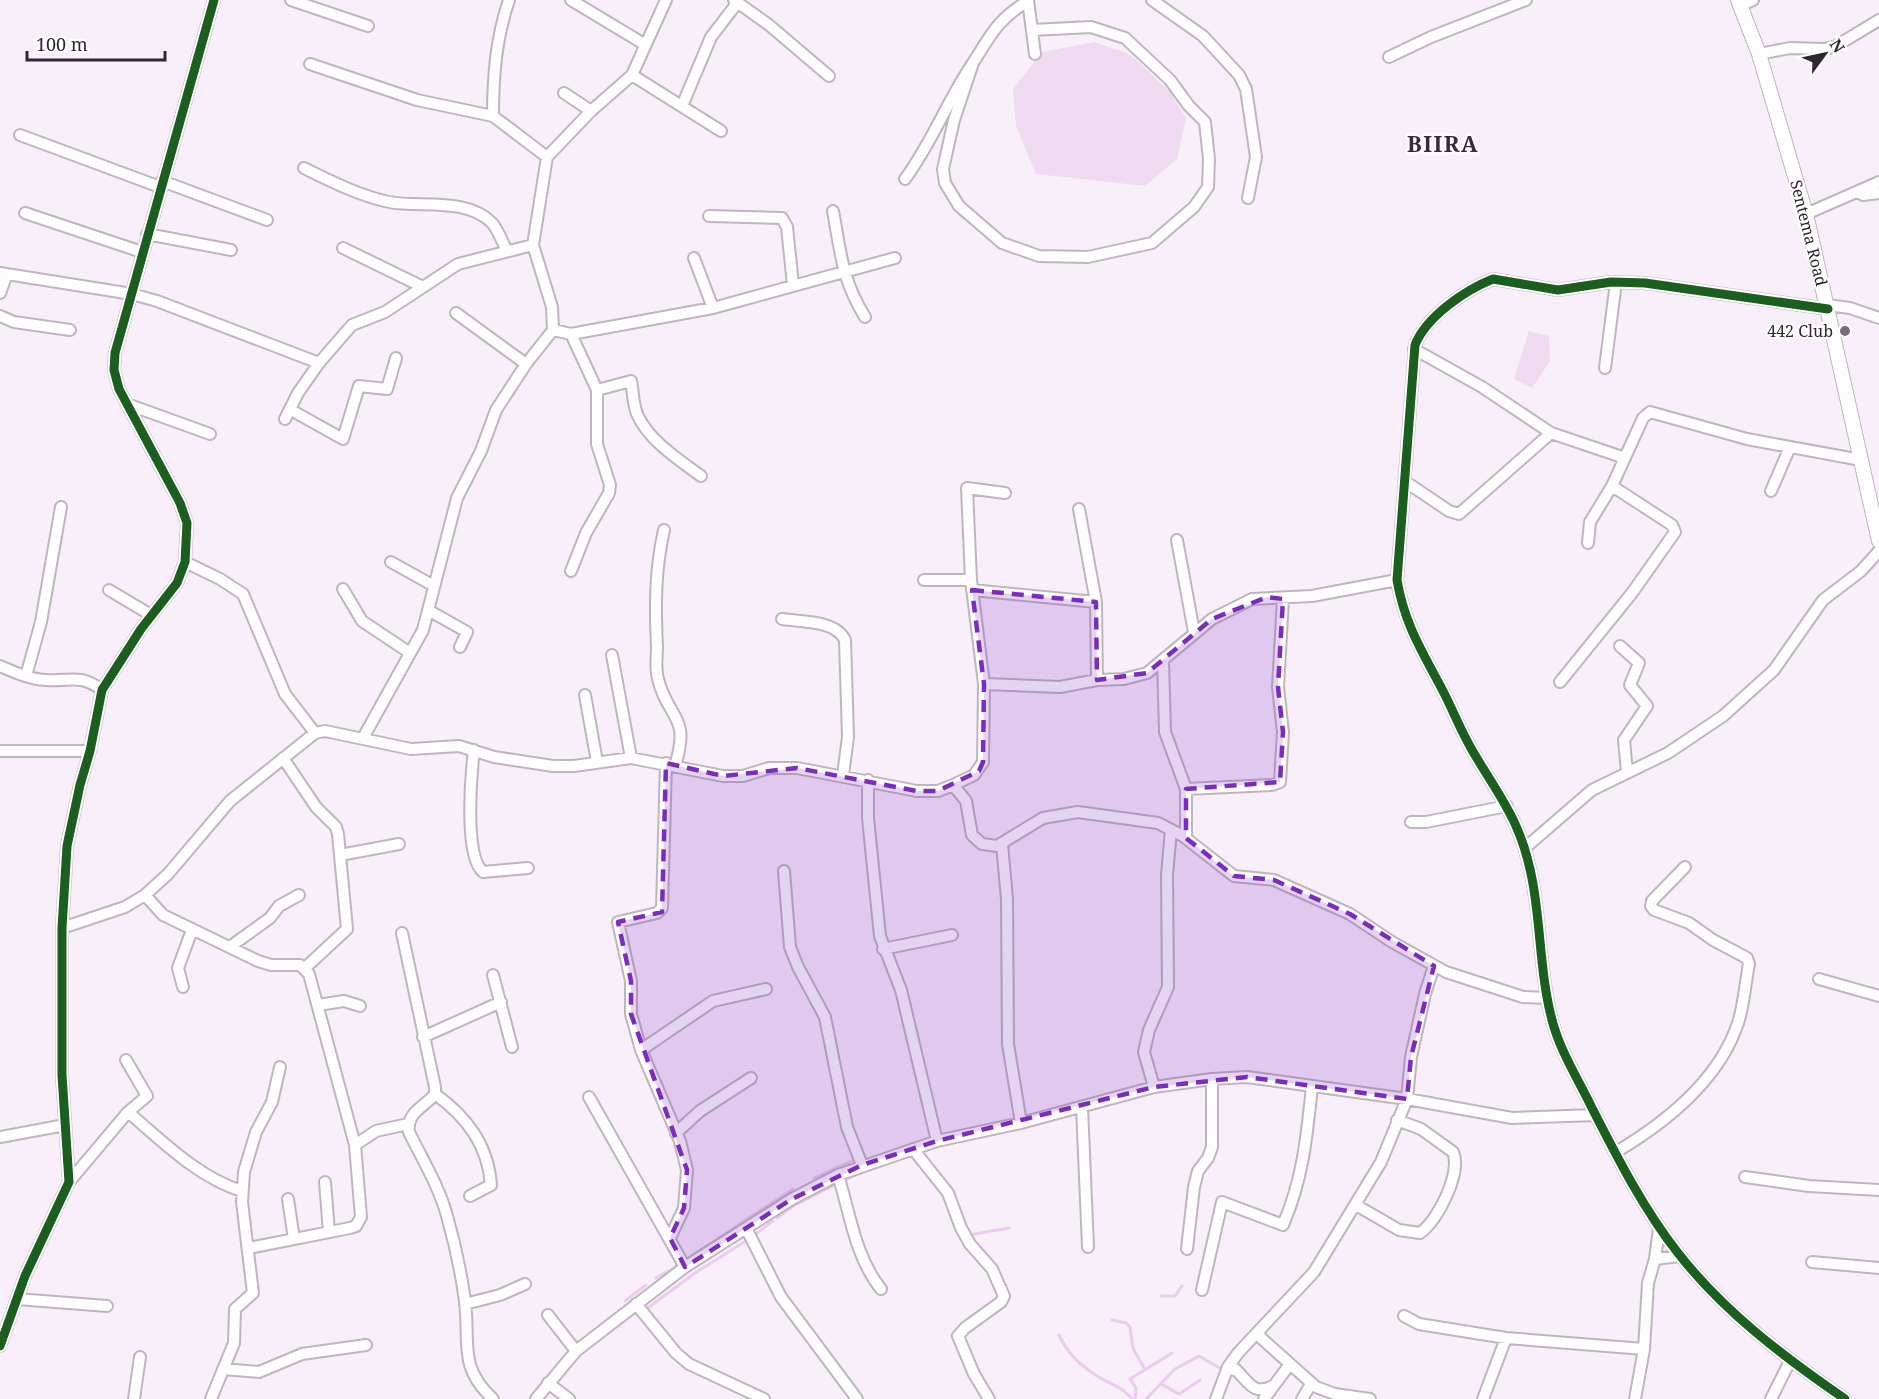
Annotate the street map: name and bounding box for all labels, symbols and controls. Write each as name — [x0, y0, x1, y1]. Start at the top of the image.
scale bar — [27, 24, 165, 62]
north arrow — [1795, 24, 1855, 84]
text: 100 m — [36, 32, 88, 56]
text: N — [1825, 35, 1850, 57]
district label: BIIRA — [1407, 128, 1479, 158]
street label: Sentema Road — [1785, 178, 1833, 289]
place label: 442 Club — [1767, 320, 1833, 342]
marker: 442 Club — [1838, 324, 1852, 338]

